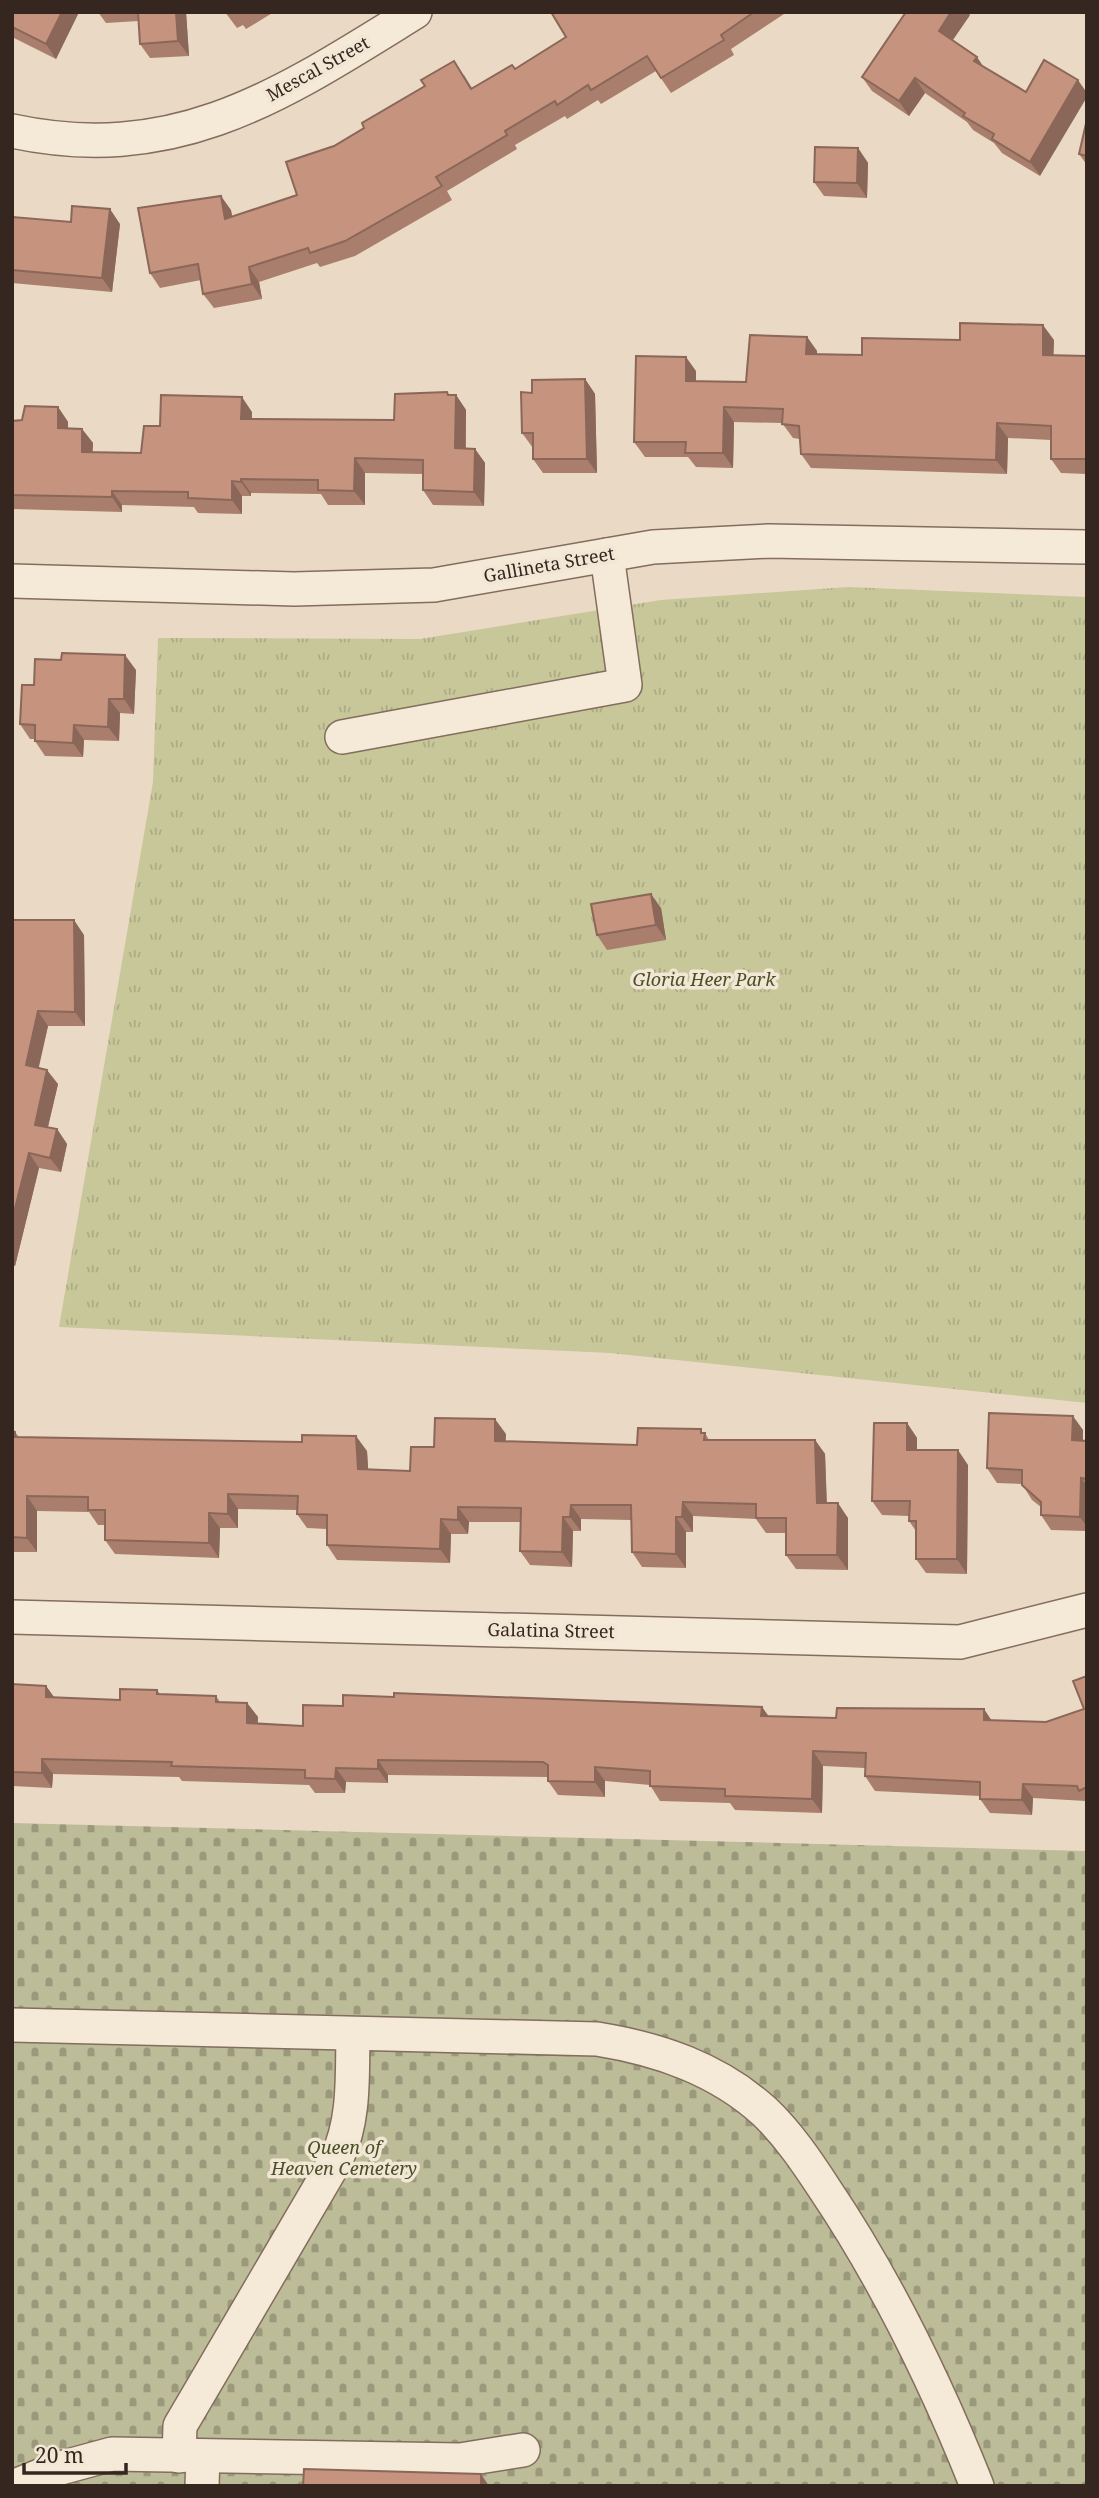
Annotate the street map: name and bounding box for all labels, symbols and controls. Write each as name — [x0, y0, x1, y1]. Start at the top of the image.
street label: Mescal Street — [262, 30, 373, 106]
street label: Gallineta Street — [481, 541, 616, 587]
park label: Gloria Heer Park — [632, 967, 776, 991]
street label: Galatina Street — [487, 1617, 615, 1643]
park label: Queen of Heaven Cemetery — [270, 2135, 417, 2180]
scale bar — [24, 2432, 126, 2476]
text: 20 m — [35, 2441, 84, 2469]

